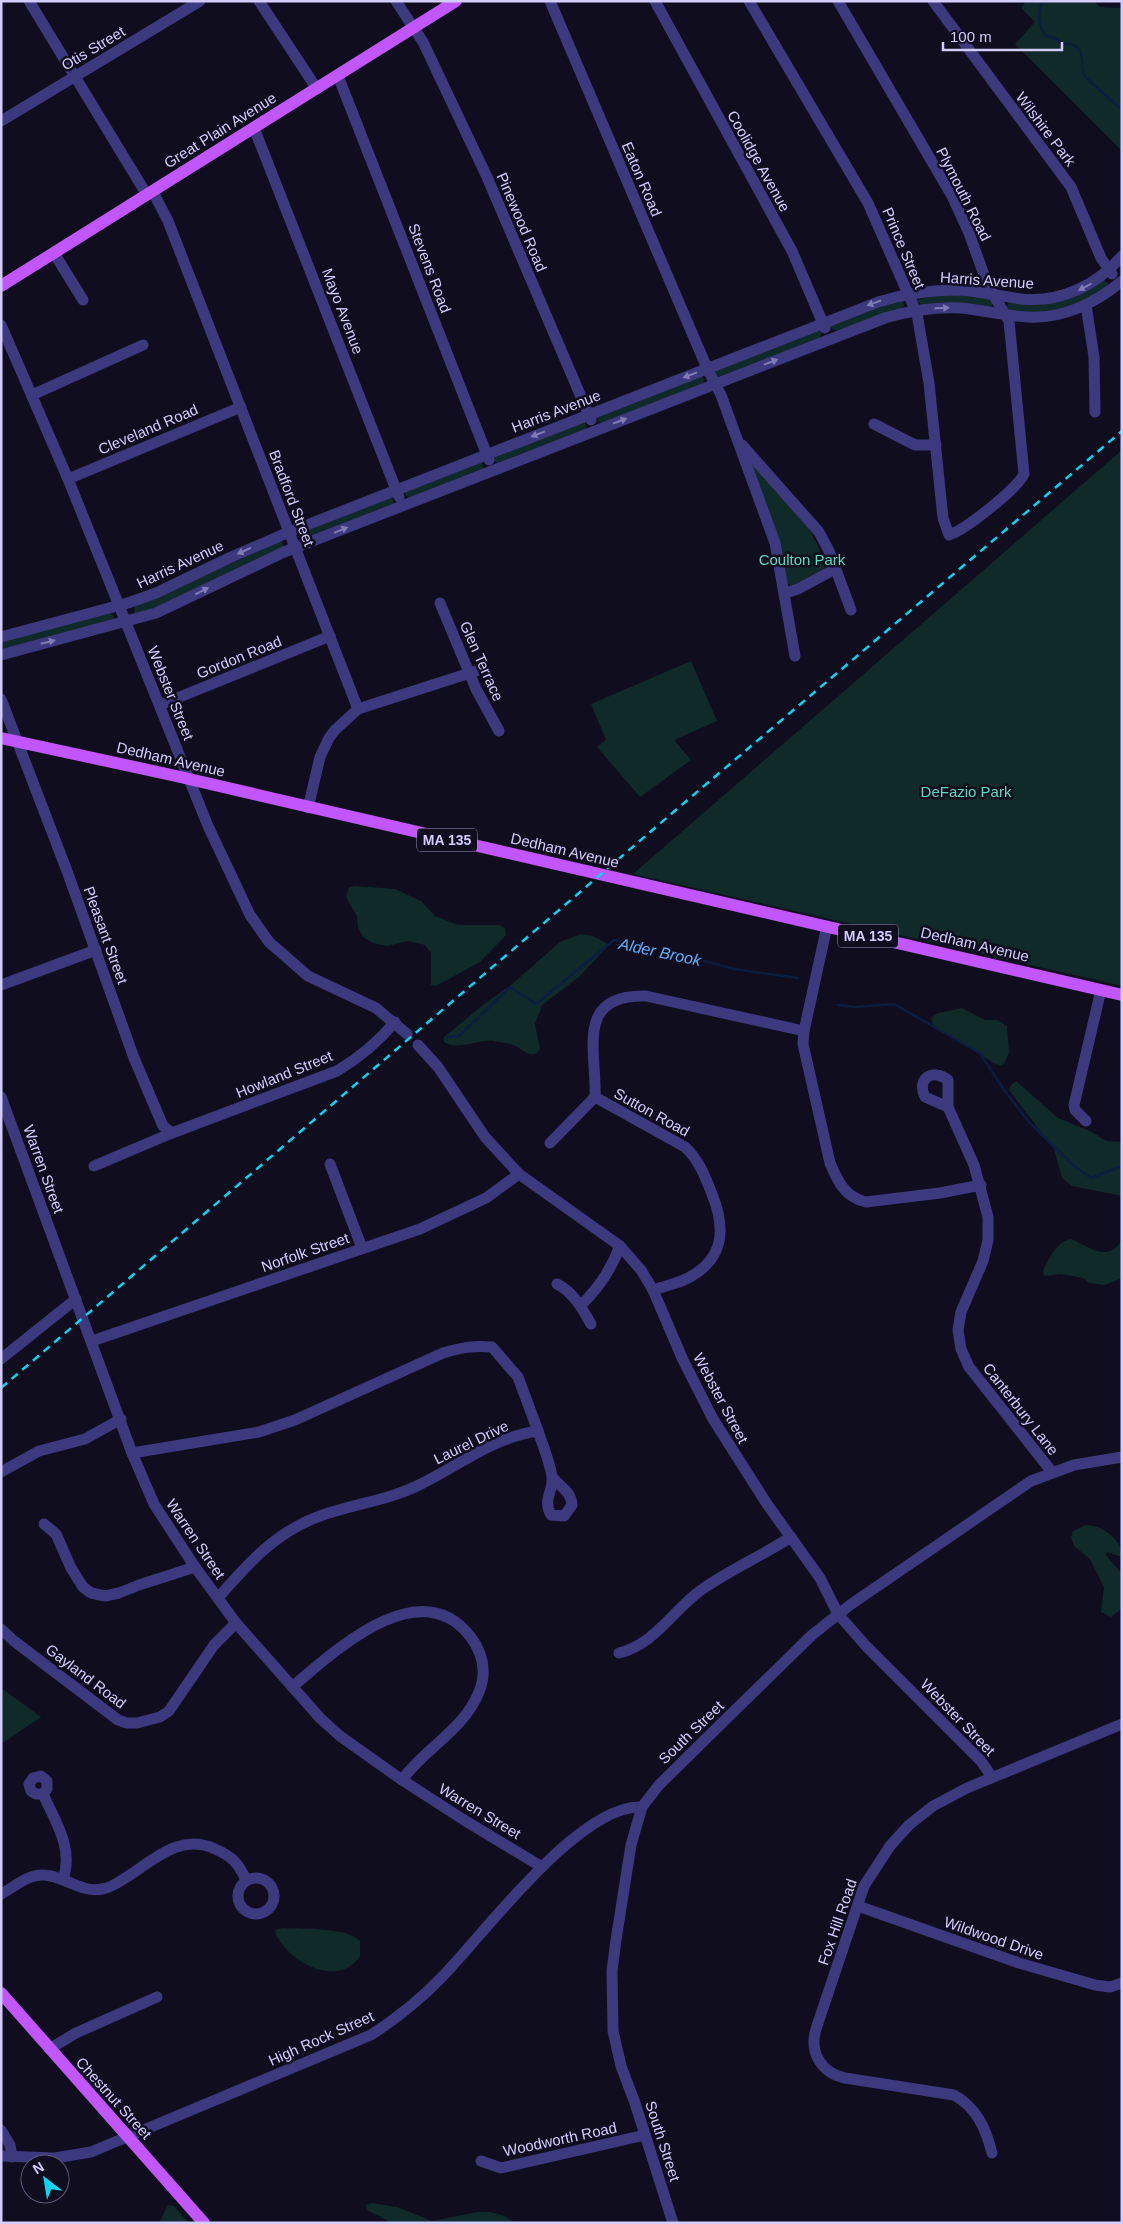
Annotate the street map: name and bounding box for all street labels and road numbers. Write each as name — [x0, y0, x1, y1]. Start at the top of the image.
street label: Otis Street — [58, 22, 128, 74]
street label: Great Plain Avenue — [161, 89, 279, 171]
street label: Wilshire Park — [1013, 89, 1080, 170]
street label: Coolidge Avenue — [724, 107, 794, 215]
street label: Eaton Road — [619, 139, 665, 219]
street label: Plymouth Road — [933, 144, 995, 244]
street label: Pinewood Road — [493, 170, 551, 274]
street label: Prince Street — [879, 205, 929, 292]
street label: Stevens Road — [405, 221, 455, 315]
street label: Mayo Avenue — [319, 266, 367, 356]
street label: Harris Avenue — [940, 268, 1034, 292]
street label: Harris Avenue — [509, 386, 603, 436]
street label: Cleveland Road — [96, 400, 200, 458]
street label: Bradford Street — [266, 447, 318, 549]
street label: Harris Avenue — [134, 536, 226, 592]
street label: Glen Terrace — [457, 618, 507, 704]
street label: Gordon Road — [194, 632, 284, 682]
street label: Webster Street — [144, 644, 198, 743]
street label: Dedham Avenue — [115, 738, 227, 780]
road number: MA 135 — [417, 828, 477, 852]
street label: Dedham Avenue — [509, 829, 621, 871]
street label: Pleasant Street — [80, 884, 132, 987]
street label: Dedham Avenue — [919, 923, 1031, 965]
road number: MA 135 — [838, 924, 898, 948]
street label: Howland Street — [233, 1047, 335, 1101]
street label: Sutton Road — [611, 1084, 693, 1140]
street label: Warren Street — [20, 1122, 68, 1216]
street label: Norfolk Street — [259, 1229, 352, 1275]
street label: Webster Street — [690, 1350, 752, 1447]
street label: Canterbury Lane — [980, 1360, 1062, 1458]
street label: Laurel Drive — [431, 1417, 511, 1467]
street label: Warren Street — [163, 1496, 229, 1583]
street label: Gayland Road — [43, 1640, 129, 1712]
street label: Webster Street — [917, 1675, 999, 1759]
street label: South Street — [655, 1696, 727, 1767]
street label: Warren Street — [436, 1780, 525, 1843]
street label: Fox Hill Road — [814, 1877, 860, 1967]
street label: Wildwood Drive — [942, 1913, 1046, 1963]
street label: High Rock Street — [266, 2007, 377, 2069]
street label: Chestnut Street — [73, 2054, 156, 2143]
street label: South Street — [642, 2099, 684, 2184]
street label: Woodworth Road — [502, 2119, 618, 2159]

